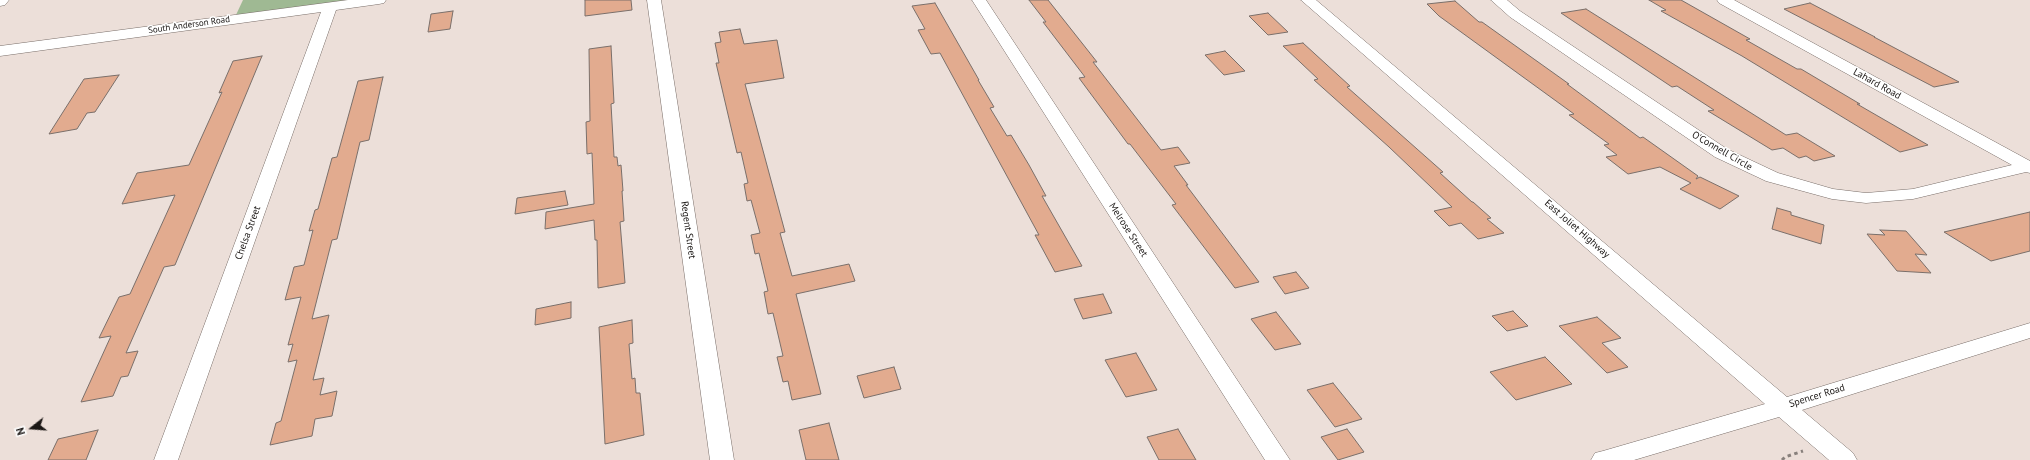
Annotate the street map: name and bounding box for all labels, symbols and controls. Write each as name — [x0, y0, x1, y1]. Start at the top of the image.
street label: South Anderson Road — [147, 14, 231, 36]
street label: Lahard Road — [1851, 66, 1903, 102]
street label: O'Connell Circle — [1690, 129, 1754, 173]
street label: East Joliet Highway — [1542, 197, 1612, 261]
street label: Regent Street — [678, 200, 698, 260]
street label: Melrose Street — [1106, 201, 1150, 259]
street label: Chelsa Street — [233, 204, 263, 262]
street label: Spencer Road — [1788, 382, 1846, 410]
north arrow — [12, 408, 52, 448]
text: N — [13, 426, 28, 437]

